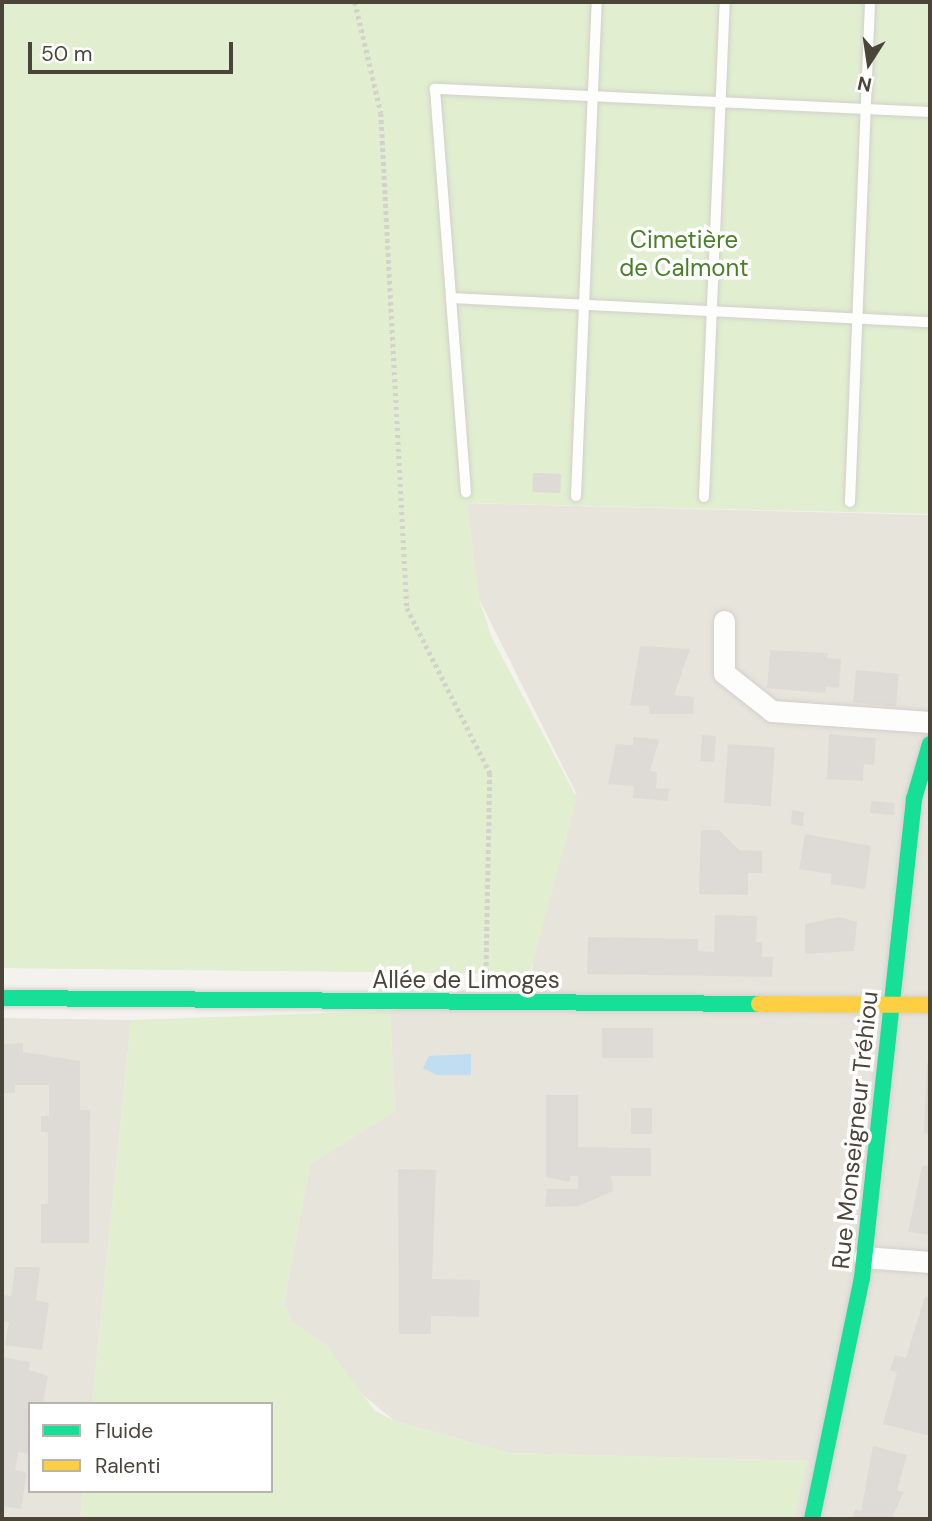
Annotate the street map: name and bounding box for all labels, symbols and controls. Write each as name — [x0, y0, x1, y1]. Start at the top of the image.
scale bar — [32, 28, 236, 72]
north arrow — [834, 28, 904, 98]
text: 50 m — [41, 40, 92, 68]
text: N — [855, 70, 874, 98]
park label: Cimetière de Calmont — [619, 226, 749, 282]
street label: Allée de Limoges — [372, 966, 560, 994]
street label: Rue Monseigneur Tréhiou — [826, 990, 884, 1270]
legend — [28, 1402, 273, 1493]
text: Fluide — [95, 1417, 153, 1445]
text: Ralenti — [95, 1452, 161, 1480]

